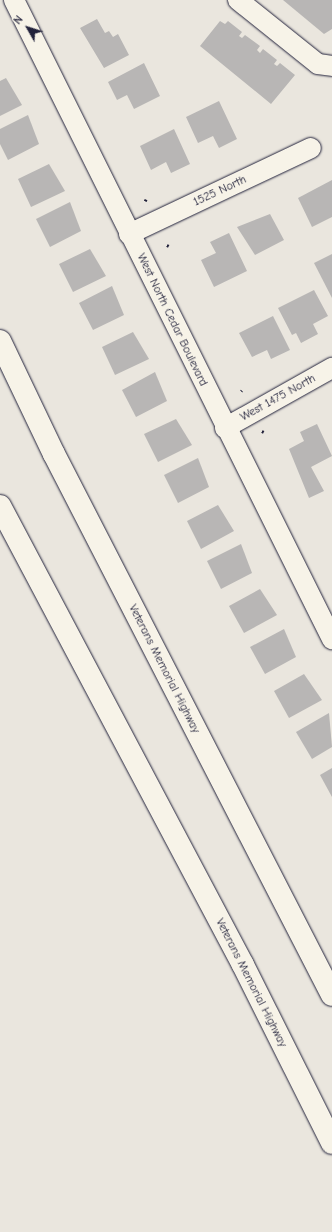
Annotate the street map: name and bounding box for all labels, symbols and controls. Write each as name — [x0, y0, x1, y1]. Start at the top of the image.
north arrow — [8, 8, 48, 48]
text: N — [11, 13, 26, 27]
street label: 1525 North — [191, 172, 249, 210]
street label: West North Cedar Boulevard — [134, 251, 210, 389]
street label: West 1475 North — [238, 371, 318, 425]
street label: Veterans Memorial Highway — [125, 602, 203, 736]
street label: Veterans Memorial Highway — [212, 916, 290, 1050]

